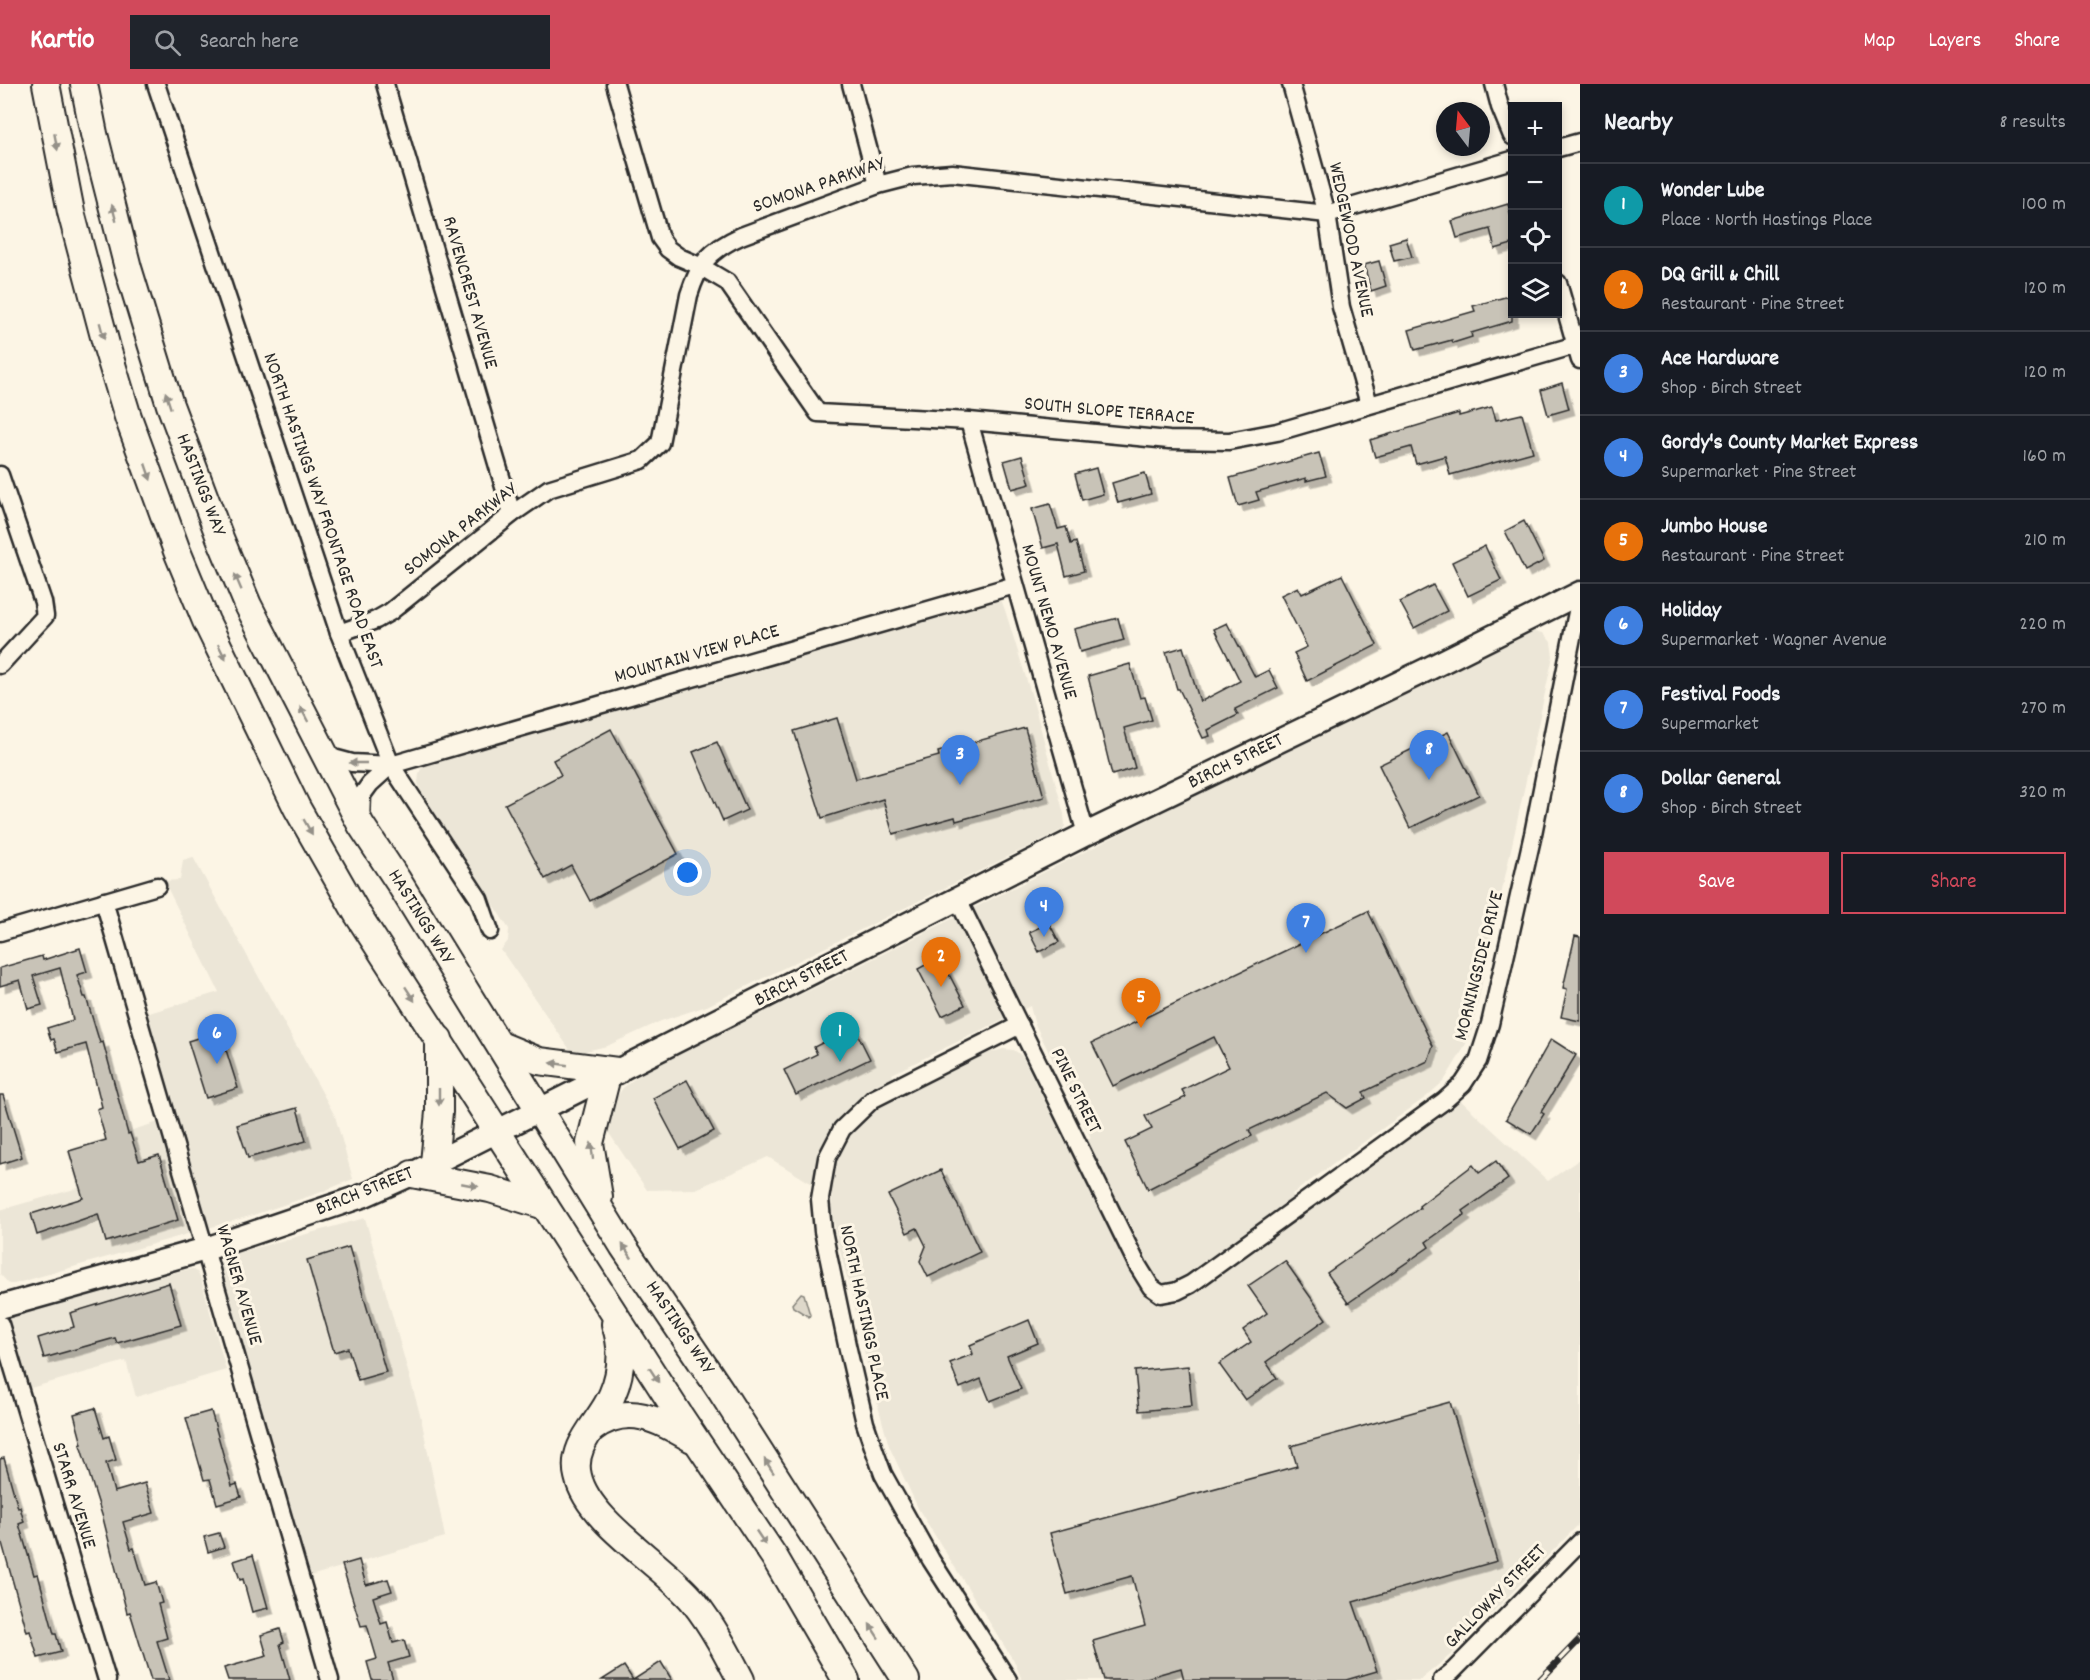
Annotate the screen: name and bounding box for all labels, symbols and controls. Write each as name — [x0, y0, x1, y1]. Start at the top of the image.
search box — [130, 15, 550, 69]
text: Kartio — [30, 22, 94, 62]
icon: search — [151, 26, 184, 59]
text: Search here — [199, 27, 299, 58]
text: Map — [1864, 27, 1895, 57]
text: Layers — [1928, 27, 1981, 57]
text: Share — [2014, 27, 2060, 57]
north arrow — [1436, 102, 1490, 156]
map controls — [1508, 102, 1562, 318]
button: + — [1508, 102, 1562, 156]
text: Nearby — [1604, 105, 1672, 142]
text: 8 results — [2000, 109, 2066, 137]
one-way arrow — [52, 132, 61, 151]
street label: SOMONA PARKWAY — [749, 150, 889, 222]
button: − — [1508, 156, 1562, 210]
street label: WEDGEWOOD AVENUE — [1320, 160, 1380, 320]
text: Wonder Lube — [1661, 176, 1764, 207]
text: 1 — [1621, 191, 1626, 219]
text: 100 m — [2022, 191, 2066, 219]
one-way arrow — [108, 204, 118, 222]
text: Place · North Hastings Place — [1661, 207, 1872, 235]
button: locate — [1508, 210, 1562, 264]
street label: RAVENCREST AVENUE — [434, 213, 504, 373]
text: DQ Grill & Chill — [1661, 260, 1779, 291]
button: layers — [1508, 264, 1562, 318]
text: 2 — [1619, 275, 1628, 303]
text: 120 m — [2024, 275, 2066, 303]
text: Restaurant · Pine Street — [1661, 291, 1844, 319]
one-way arrow — [98, 322, 108, 340]
text: Ace Hardware — [1661, 344, 1779, 375]
street label: NORTH HASTINGS WAY FRONTAGE ROAD EAST — [255, 349, 389, 673]
text: 3 — [1619, 359, 1628, 387]
text: 120 m — [2024, 359, 2066, 387]
text: Shop · Birch Street — [1661, 375, 1802, 403]
one-way arrow — [163, 391, 172, 409]
street label: SOUTH SLOPE TERRACE — [1023, 391, 1195, 433]
text: Gordy's County Market Express — [1661, 428, 1918, 459]
street label: HASTINGS WAY — [168, 430, 233, 541]
text: 4 — [1619, 443, 1628, 471]
text: 160 m — [2023, 443, 2066, 471]
text: Supermarket · Pine Street — [1661, 459, 1857, 487]
one-way arrow — [143, 464, 153, 482]
street label: SOMONA PARKWAY — [398, 476, 524, 583]
text: Jumbo House — [1661, 512, 1767, 543]
text: 5 — [1619, 527, 1628, 555]
text: 210 m — [2024, 527, 2066, 555]
street label: MOUNT NEMO AVENUE — [1012, 541, 1084, 703]
text: Restaurant · Pine Street — [1661, 543, 1844, 571]
one-way arrow — [233, 573, 242, 591]
text: Holiday — [1661, 596, 1721, 627]
text: 6 — [1619, 611, 1628, 639]
text: 220 m — [2019, 611, 2066, 639]
street label: MOUNTAIN VIEW PLACE — [611, 618, 783, 692]
text: Supermarket · Wagner Avenue — [1661, 627, 1887, 655]
one-way arrow — [217, 644, 227, 661]
text: Festival Foods — [1661, 680, 1781, 711]
text: 7 — [1620, 695, 1627, 723]
text: 270 m — [2020, 695, 2066, 723]
one-way arrow — [299, 706, 309, 723]
text: Supermarket — [1661, 711, 1759, 739]
street label: BIRCH STREET — [1184, 727, 1288, 797]
pin: 8 — [1410, 730, 1448, 780]
pin: 3 — [940, 736, 980, 785]
one-way arrow — [349, 758, 368, 768]
text: Dollar General — [1661, 764, 1780, 795]
text: 8 — [1619, 779, 1628, 807]
text: 320 m — [2019, 779, 2066, 807]
text: Shop · Birch Street — [1661, 795, 1802, 823]
one-way arrow — [303, 819, 313, 836]
button: Save — [1604, 852, 1829, 914]
button: Share — [1841, 852, 2066, 914]
your location — [673, 858, 702, 887]
street label: HASTINGS WAY — [380, 864, 461, 970]
pin: 4 — [1024, 888, 1064, 937]
street label: MORNINGSIDE DRIVE — [1448, 888, 1512, 1044]
pin: 7 — [1286, 904, 1326, 953]
pin: 2 — [922, 938, 960, 987]
street label: BIRCH STREET — [750, 943, 854, 1015]
pin: 5 — [1122, 978, 1160, 1028]
one-way arrow — [404, 986, 415, 1002]
pin: 1 — [820, 1012, 860, 1062]
pin: 6 — [198, 1014, 236, 1064]
street label: PINE STREET — [1042, 1044, 1108, 1138]
one-way arrow — [550, 1059, 569, 1068]
one-way arrow — [434, 1088, 444, 1107]
one-way arrow — [587, 1142, 597, 1161]
street label: BIRCH STREET — [312, 1160, 418, 1224]
one-way arrow — [460, 1181, 479, 1190]
street label: WAGNER AVENUE — [207, 1222, 269, 1348]
street label: NORTH HASTINGS PLACE — [831, 1223, 895, 1403]
one-way arrow — [622, 1243, 633, 1259]
street label: HASTINGS WAY — [637, 1276, 721, 1381]
one-way arrow — [648, 1367, 659, 1383]
street label: STARR AVENUE — [44, 1439, 102, 1553]
one-way arrow — [764, 1458, 775, 1474]
one-way arrow — [755, 1529, 767, 1545]
street label: GALLOWAY STREET — [1439, 1538, 1553, 1656]
one-way arrow — [869, 1623, 880, 1639]

